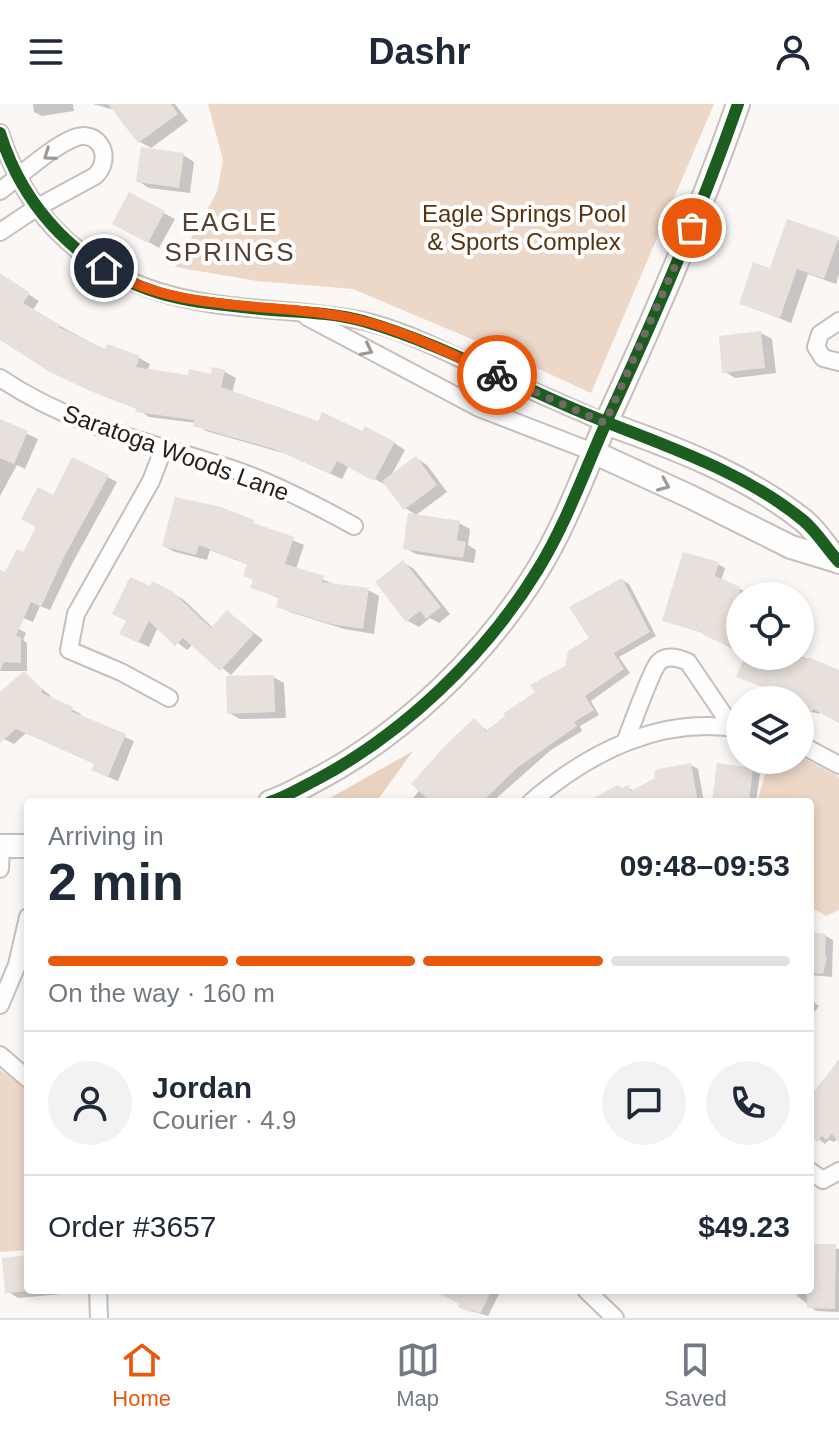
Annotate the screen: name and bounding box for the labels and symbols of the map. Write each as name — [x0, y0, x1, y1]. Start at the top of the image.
one-way arrow — [43, 145, 58, 159]
pin — [658, 194, 726, 262]
park label: Eagle Springs Pool & Sports Complex — [422, 200, 626, 255]
district label: EAGLE SPRINGS — [164, 207, 296, 267]
pin — [70, 234, 138, 302]
courier — [457, 335, 537, 415]
one-way arrow — [359, 340, 374, 355]
street label: Saratoga Woods Lane — [60, 399, 293, 506]
one-way arrow — [656, 476, 670, 492]

